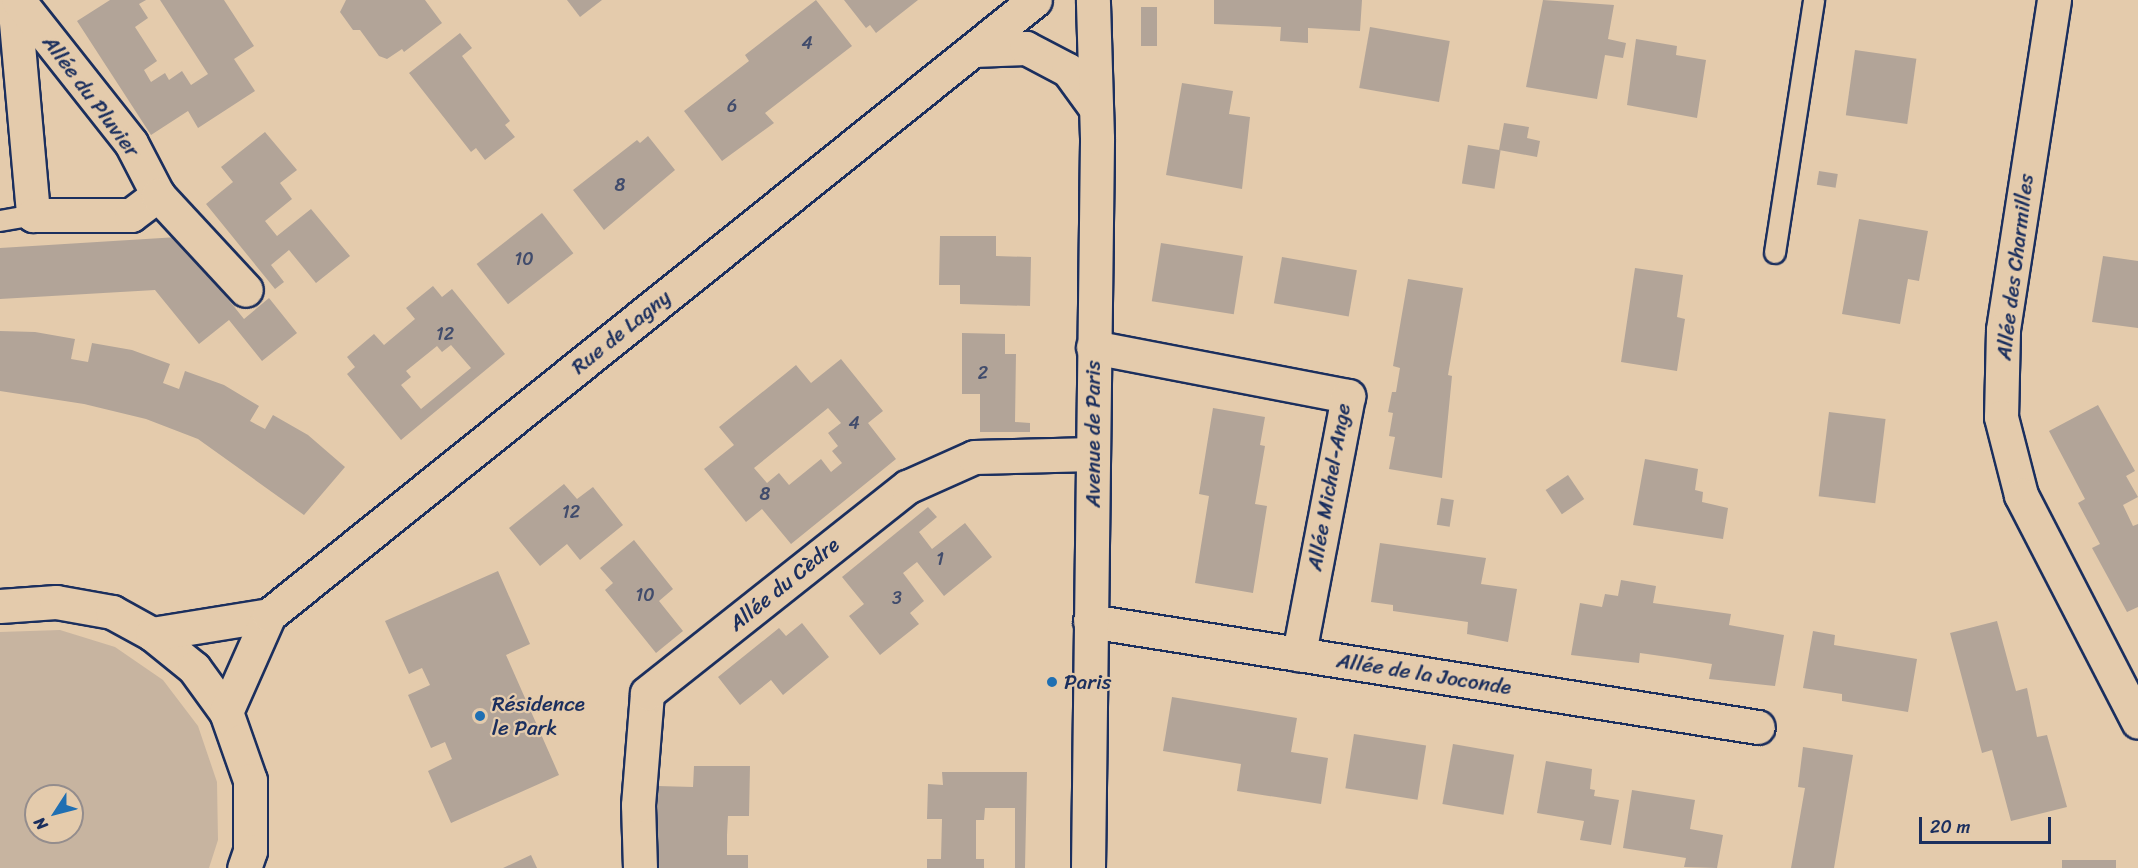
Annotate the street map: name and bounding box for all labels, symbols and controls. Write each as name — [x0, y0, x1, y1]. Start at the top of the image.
street label: Allée du Pluvier — [37, 31, 145, 161]
house number: 4 — [801, 32, 813, 54]
house number: 6 — [727, 95, 737, 117]
street label: Allée des Charmilles — [1991, 173, 2039, 361]
house number: 8 — [615, 174, 625, 196]
house number: 10 — [514, 248, 534, 270]
street label: Rue de Lagny — [566, 284, 676, 380]
house number: 12 — [436, 323, 454, 345]
street label: Avenue de Paris — [1080, 360, 1106, 508]
house number: 2 — [978, 362, 988, 384]
street label: Allée Michel-Ange — [1302, 401, 1356, 573]
house number: 4 — [848, 412, 860, 434]
house number: 8 — [760, 483, 770, 505]
house number: 12 — [562, 501, 580, 523]
street label: Allée du Cèdre — [724, 532, 844, 636]
house number: 1 — [936, 548, 944, 570]
house number: 10 — [635, 584, 655, 606]
house number: 3 — [892, 587, 902, 609]
street label: Allée de la Joconde — [1335, 648, 1513, 700]
place label: Paris — [1064, 669, 1111, 695]
marker: Paris — [1045, 675, 1059, 689]
place label: Résidence le Park — [492, 691, 585, 741]
marker: Résidence le Park — [473, 709, 487, 723]
north arrow — [24, 784, 84, 844]
scale bar — [1922, 805, 2054, 843]
text: N — [26, 811, 56, 837]
text: 20 m — [1930, 811, 1970, 843]

